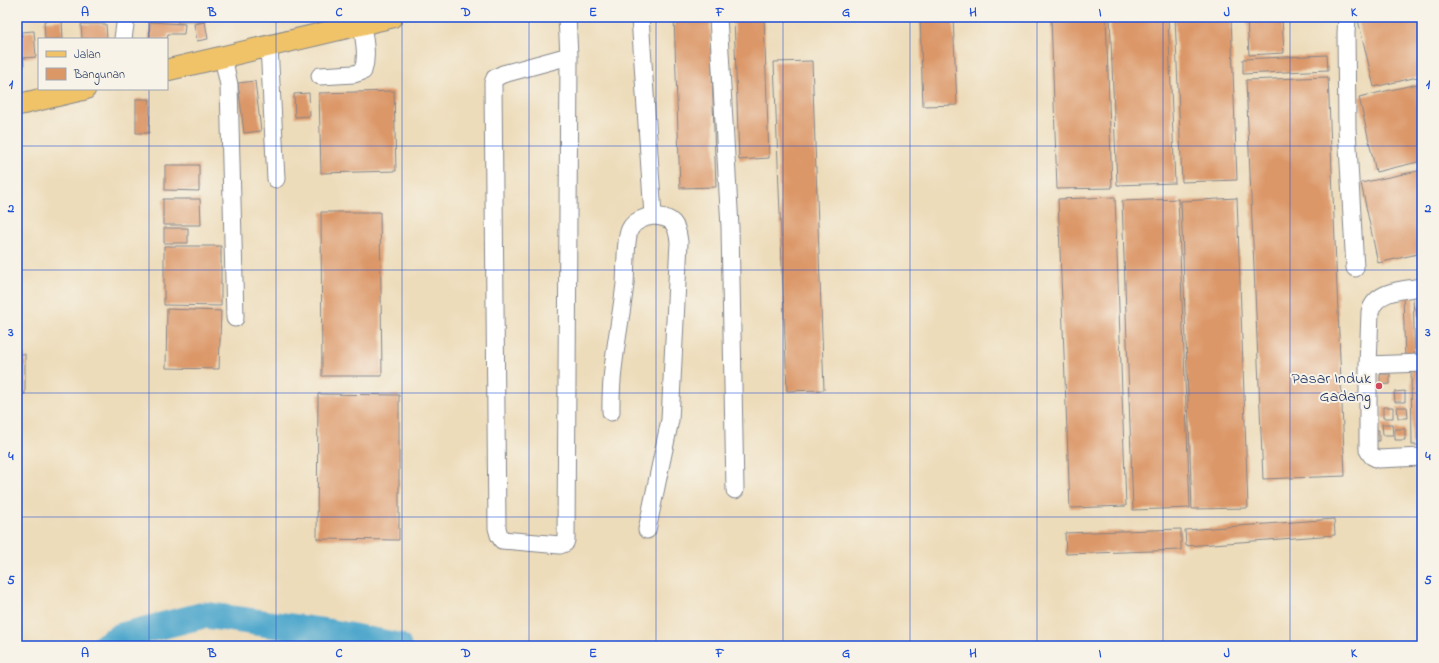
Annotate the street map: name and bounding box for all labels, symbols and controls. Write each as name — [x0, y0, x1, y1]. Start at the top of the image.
text: A — [81, 3, 89, 22]
text: B — [207, 3, 217, 22]
text: C — [335, 3, 343, 22]
text: D — [460, 3, 471, 22]
text: E — [589, 3, 597, 22]
text: F — [715, 3, 725, 22]
text: G — [842, 3, 850, 22]
text: H — [969, 3, 977, 22]
text: I — [1098, 3, 1102, 22]
text: J — [1224, 3, 1230, 22]
text: K — [1351, 3, 1358, 22]
legend — [38, 38, 168, 90]
text: Jalan — [74, 46, 101, 64]
text: Bangunan — [73, 66, 125, 85]
text: 1 — [9, 75, 14, 94]
text: 1 — [1426, 75, 1431, 94]
text: 2 — [7, 199, 15, 218]
text: 2 — [1424, 199, 1432, 218]
text: 3 — [7, 323, 14, 342]
text: 3 — [1424, 323, 1431, 342]
place label: Pasar Induk Gadang — [1292, 367, 1372, 409]
marker: Pasar Induk Gadang — [1374, 381, 1384, 391]
text: 4 — [7, 447, 14, 466]
text: 4 — [1424, 447, 1431, 466]
text: 5 — [7, 571, 15, 590]
text: 5 — [1424, 571, 1432, 590]
text: A — [81, 644, 89, 663]
text: B — [207, 644, 217, 663]
text: C — [335, 644, 343, 663]
text: D — [460, 644, 471, 663]
text: E — [589, 644, 597, 663]
text: F — [715, 644, 725, 663]
text: G — [842, 644, 850, 663]
text: H — [969, 644, 977, 663]
text: I — [1098, 644, 1102, 663]
text: J — [1224, 644, 1230, 663]
text: K — [1351, 644, 1358, 663]

